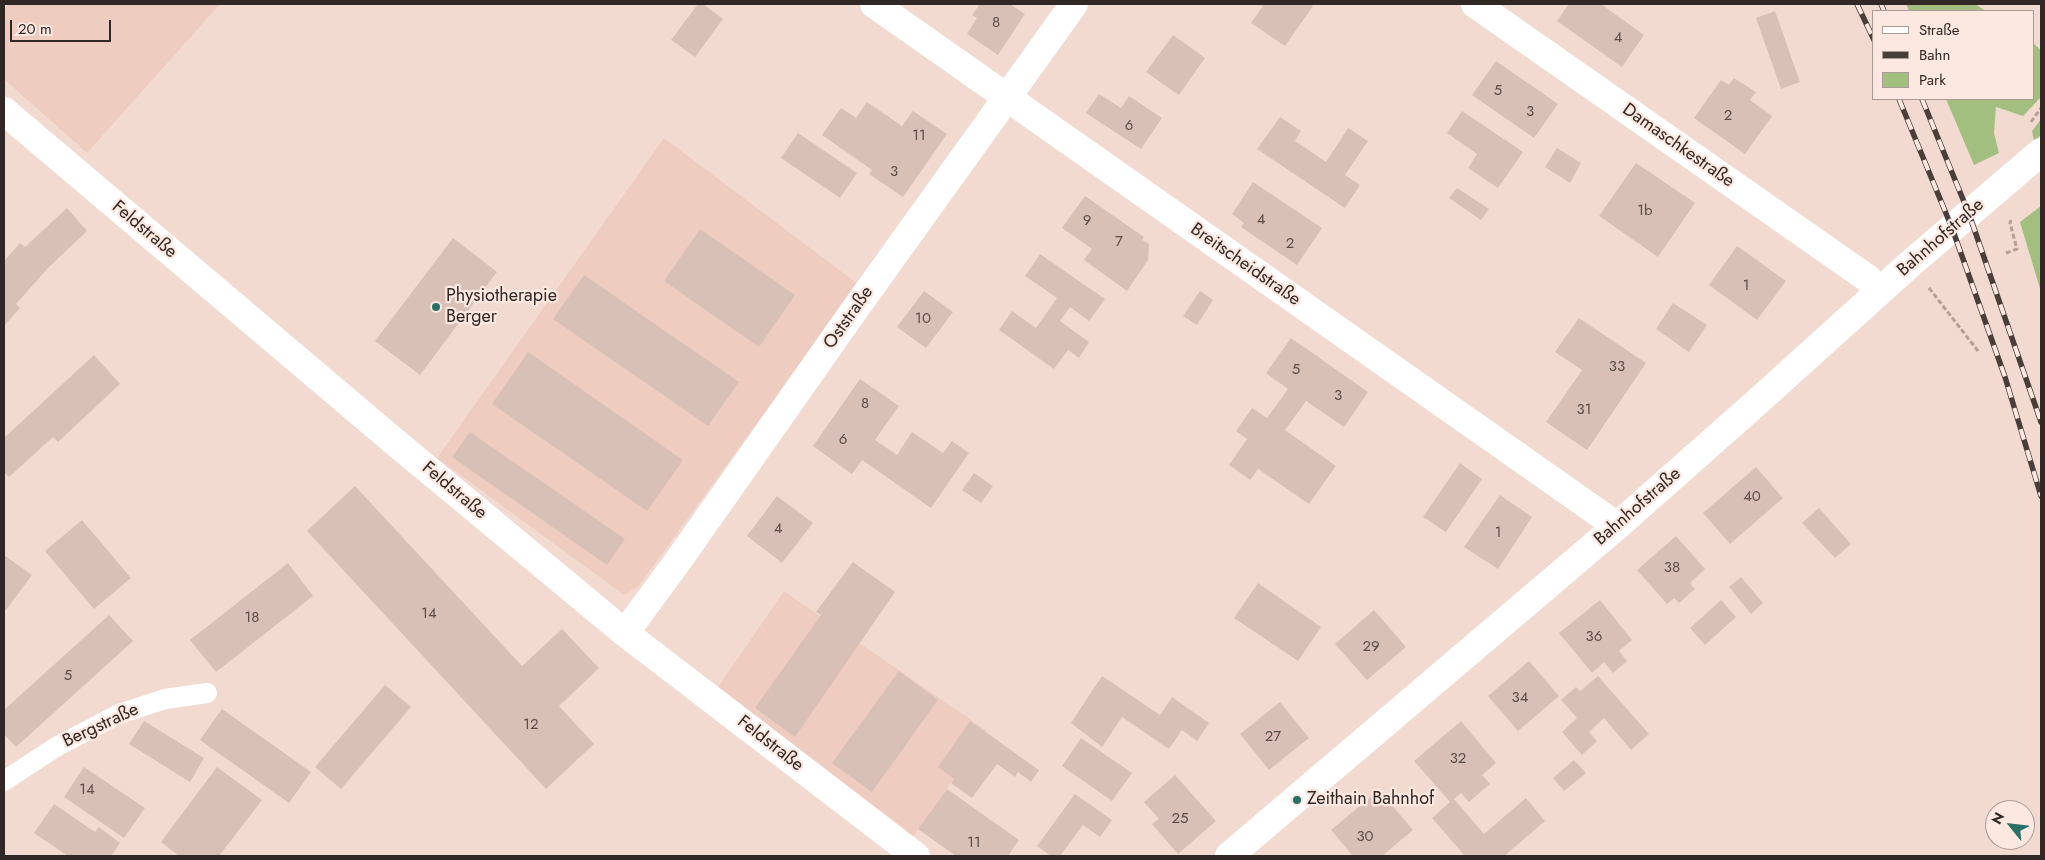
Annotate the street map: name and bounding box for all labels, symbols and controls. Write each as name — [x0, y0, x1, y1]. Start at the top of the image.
scale bar — [12, 10, 114, 42]
legend — [1872, 10, 2035, 100]
house number: 8 — [992, 14, 1000, 32]
text: 20 m — [18, 18, 52, 40]
text: Straße — [1919, 19, 1959, 41]
house number: 4 — [1614, 29, 1622, 47]
text: Bahn — [1919, 44, 1950, 66]
text: Park — [1919, 69, 1946, 91]
house number: 5 — [1494, 82, 1502, 100]
street label: Damaschkestraße — [1618, 99, 1738, 193]
house number: 3 — [1526, 103, 1534, 121]
house number: 2 — [1724, 107, 1732, 125]
house number: 6 — [1125, 117, 1133, 135]
house number: 11 — [912, 127, 926, 145]
house number: 3 — [890, 163, 898, 181]
street label: Bahnhofstraße — [1893, 194, 1989, 282]
street label: Feldstraße — [107, 197, 181, 263]
house number: 1b — [1637, 202, 1653, 220]
house number: 4 — [1257, 211, 1265, 229]
house number: 9 — [1083, 212, 1091, 230]
street label: Breitscheidstraße — [1186, 219, 1304, 311]
house number: 7 — [1115, 233, 1123, 251]
house number: 2 — [1286, 235, 1294, 253]
house number: 1 — [1743, 277, 1749, 295]
street label: Oststraße — [820, 282, 878, 354]
place label: Physiotherapie Berger — [446, 286, 557, 328]
marker: Physiotherapie Berger — [430, 301, 442, 313]
house number: 10 — [915, 310, 931, 328]
house number: 33 — [1609, 358, 1625, 376]
house number: 5 — [1292, 361, 1300, 379]
house number: 3 — [1334, 387, 1342, 405]
house number: 8 — [861, 395, 869, 413]
house number: 31 — [1577, 401, 1591, 419]
house number: 6 — [839, 431, 847, 449]
street label: Feldstraße — [417, 458, 491, 524]
street label: Bahnhofstraße — [1590, 463, 1686, 551]
house number: 40 — [1743, 488, 1761, 506]
house number: 4 — [774, 520, 782, 538]
house number: 1 — [1495, 524, 1501, 542]
house number: 38 — [1664, 559, 1680, 577]
house number: 14 — [421, 605, 437, 623]
house number: 18 — [245, 609, 259, 627]
house number: 36 — [1586, 628, 1602, 646]
house number: 29 — [1362, 638, 1380, 656]
house number: 5 — [64, 667, 72, 685]
house number: 34 — [1512, 689, 1528, 707]
street label: Bergstraße — [60, 699, 142, 753]
street label: Feldstraße — [733, 711, 807, 777]
house number: 12 — [523, 716, 539, 734]
house number: 27 — [1265, 728, 1281, 746]
house number: 32 — [1450, 750, 1466, 768]
house number: 14 — [79, 781, 95, 799]
place label: Zeithain Bahnhof — [1307, 789, 1434, 811]
marker: Zeithain Bahnhof — [1291, 794, 1303, 806]
north arrow — [1985, 800, 2035, 850]
text: N — [1986, 808, 2009, 828]
house number: 25 — [1172, 810, 1188, 828]
house number: 30 — [1356, 828, 1374, 846]
house number: 11 — [967, 834, 981, 852]

